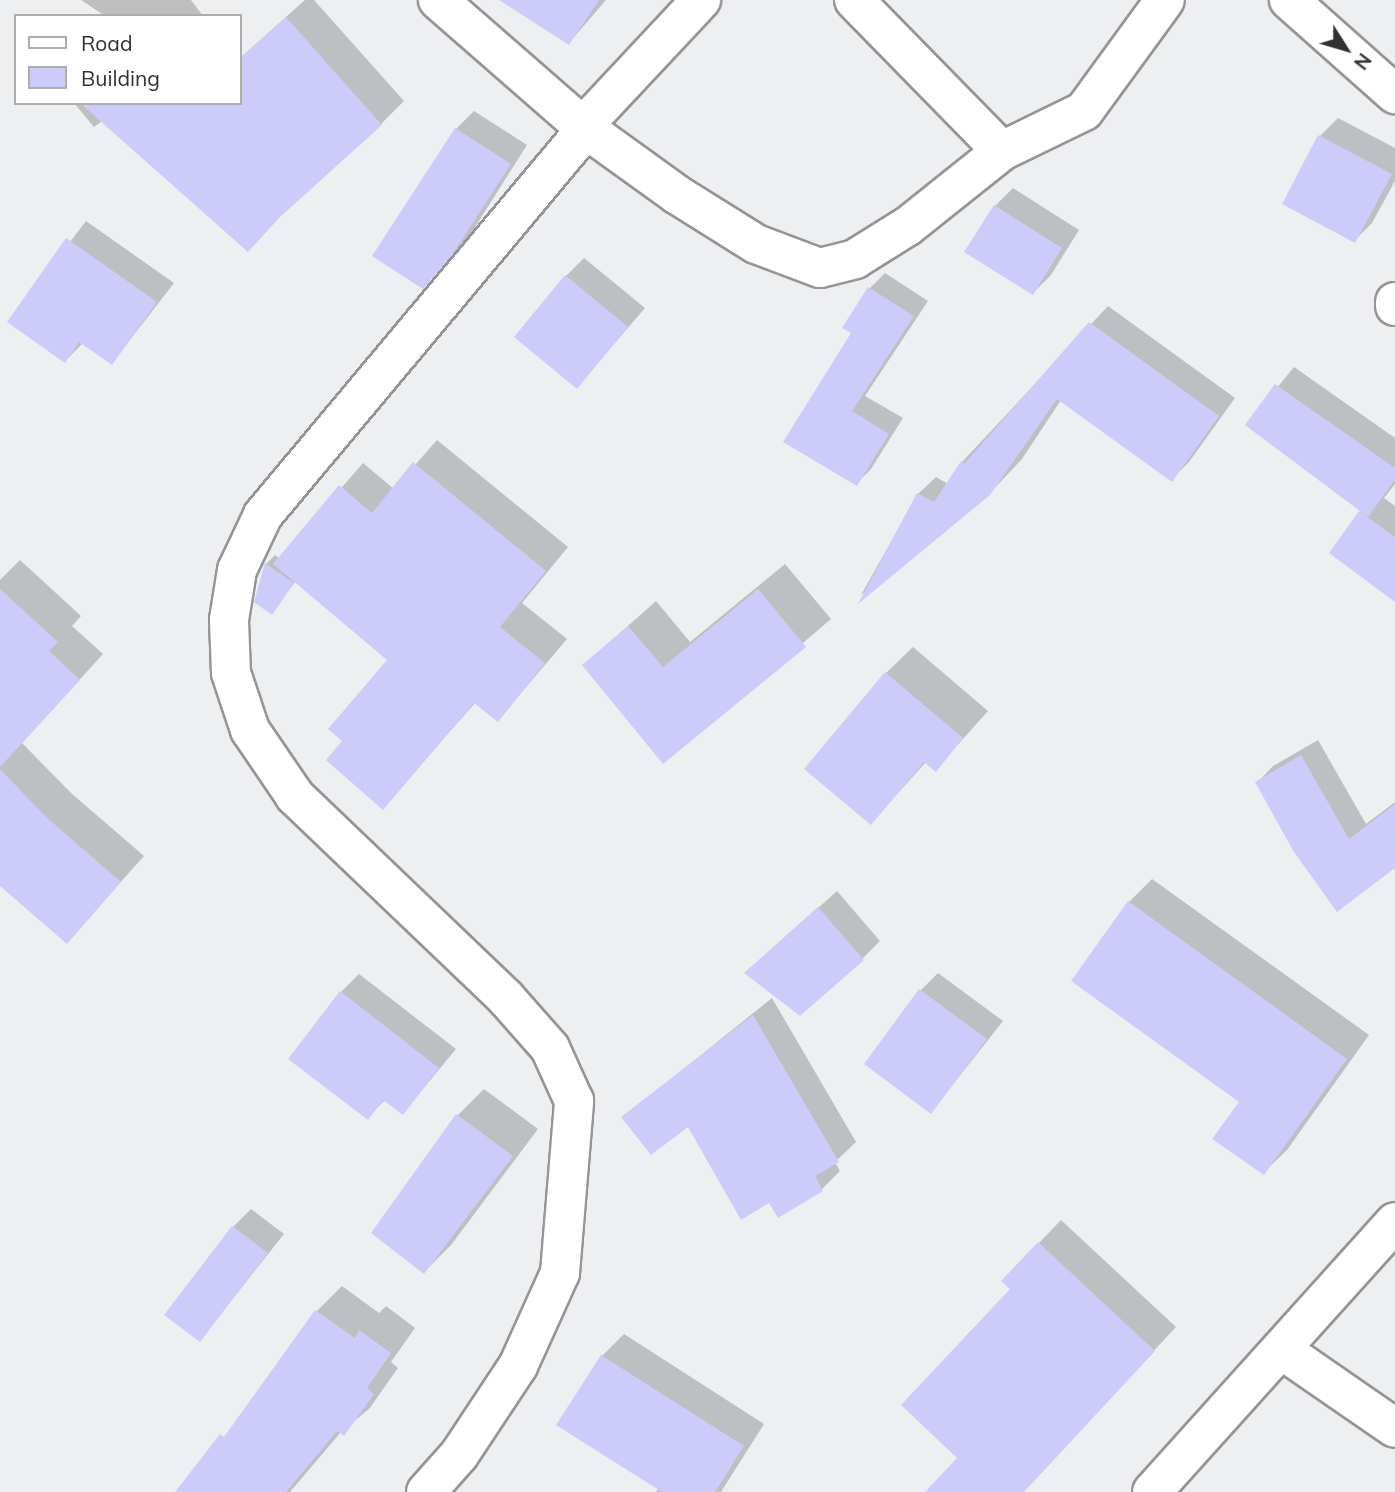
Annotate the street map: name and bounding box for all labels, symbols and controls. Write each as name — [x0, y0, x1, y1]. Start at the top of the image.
legend — [14, 14, 242, 105]
north arrow — [1311, 14, 1381, 84]
text: Road — [81, 30, 132, 56]
text: N — [1349, 49, 1377, 75]
text: Building — [81, 65, 160, 91]

